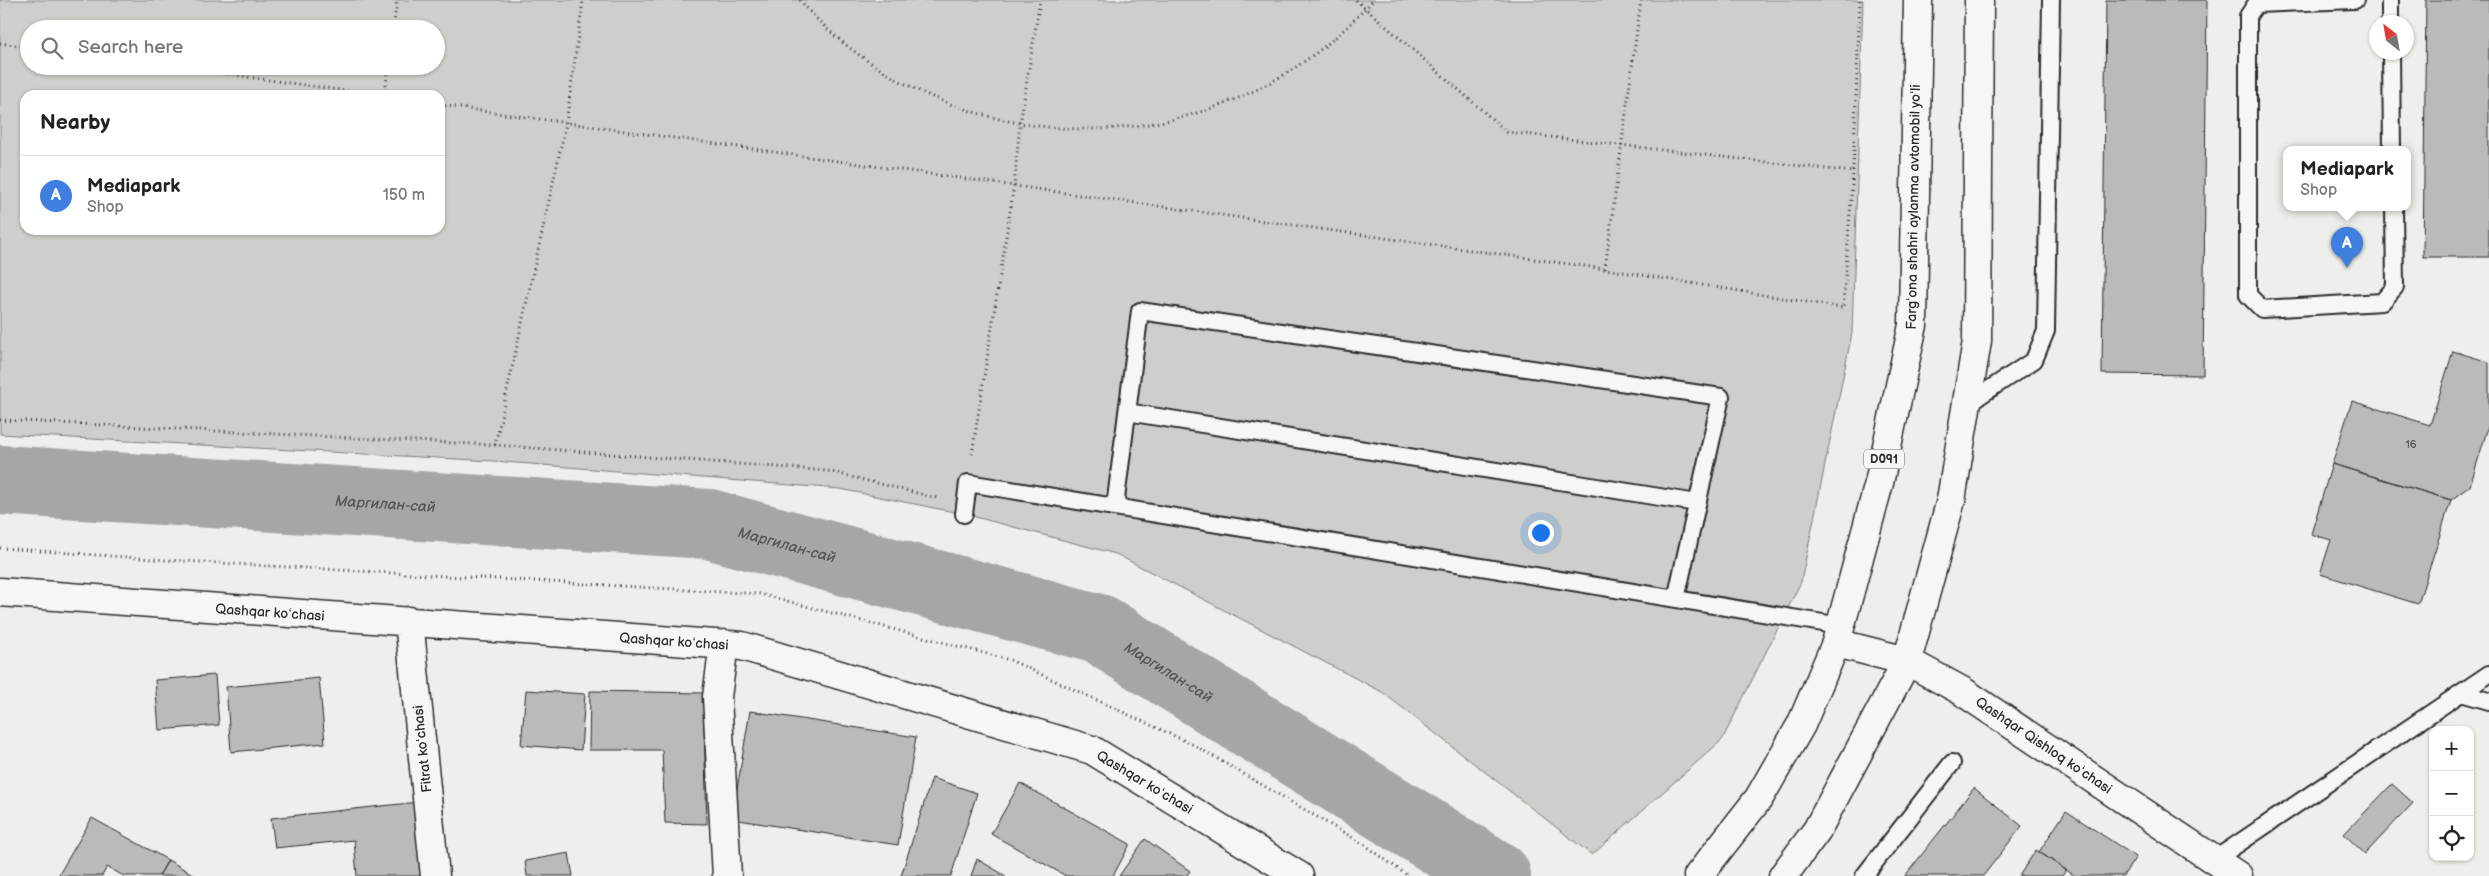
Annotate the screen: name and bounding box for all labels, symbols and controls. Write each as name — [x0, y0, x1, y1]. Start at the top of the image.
north arrow — [2369, 15, 2414, 60]
search box — [20, 20, 445, 75]
icon: search — [38, 34, 66, 62]
text: Search here — [78, 36, 183, 59]
street label: Fargʻona shahri aylanma avtomobil yoʻli — [1903, 84, 1924, 330]
text: Nearby — [40, 110, 110, 135]
popup — [2283, 146, 2411, 211]
text: Mediapark — [2300, 158, 2394, 181]
text: Mediapark — [87, 175, 180, 198]
text: Shop — [2300, 181, 2337, 200]
text: A — [51, 186, 61, 205]
text: 150 m — [383, 186, 425, 205]
text: Shop — [87, 198, 124, 217]
pin: A — [2331, 227, 2363, 268]
house number: 16 — [2406, 438, 2417, 451]
road number: D091 — [1864, 449, 1904, 468]
water label: Маргилан-сай — [335, 492, 436, 517]
your location — [1528, 520, 1554, 546]
water label: Маргилан-сай — [736, 523, 838, 568]
street label: Qashqar koʻchasi — [215, 600, 325, 625]
street label: Qashqar koʻchasi — [619, 629, 729, 654]
water label: Маргилан-сай — [1120, 638, 1216, 707]
street label: Qashqar Qishloq koʻchasi — [1972, 693, 2115, 798]
street label: Fitrat koʻchasi — [409, 704, 436, 793]
map controls — [2429, 726, 2474, 861]
button: + — [2429, 726, 2474, 771]
street label: Qashqar koʻchasi — [1093, 747, 1196, 818]
button: − — [2429, 771, 2474, 816]
button: locate — [2429, 816, 2474, 861]

